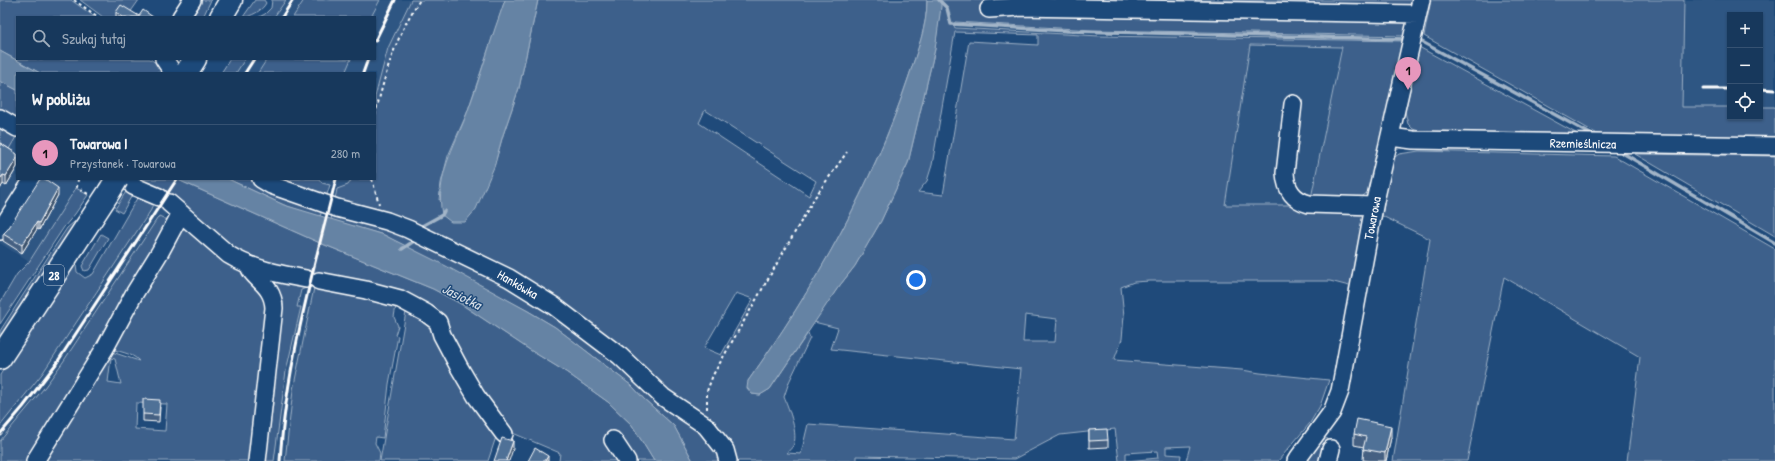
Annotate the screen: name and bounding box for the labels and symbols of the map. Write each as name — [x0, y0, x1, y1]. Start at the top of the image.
pin: 1 — [1395, 57, 1421, 90]
street label: Rzemieślnicza — [1550, 133, 1616, 153]
street label: Towarowa — [1359, 195, 1385, 241]
road number: 28 — [44, 265, 64, 285]
street label: Hankówka — [494, 265, 542, 303]
your location — [906, 270, 926, 290]
water label: Jasiołka — [439, 278, 486, 314]

